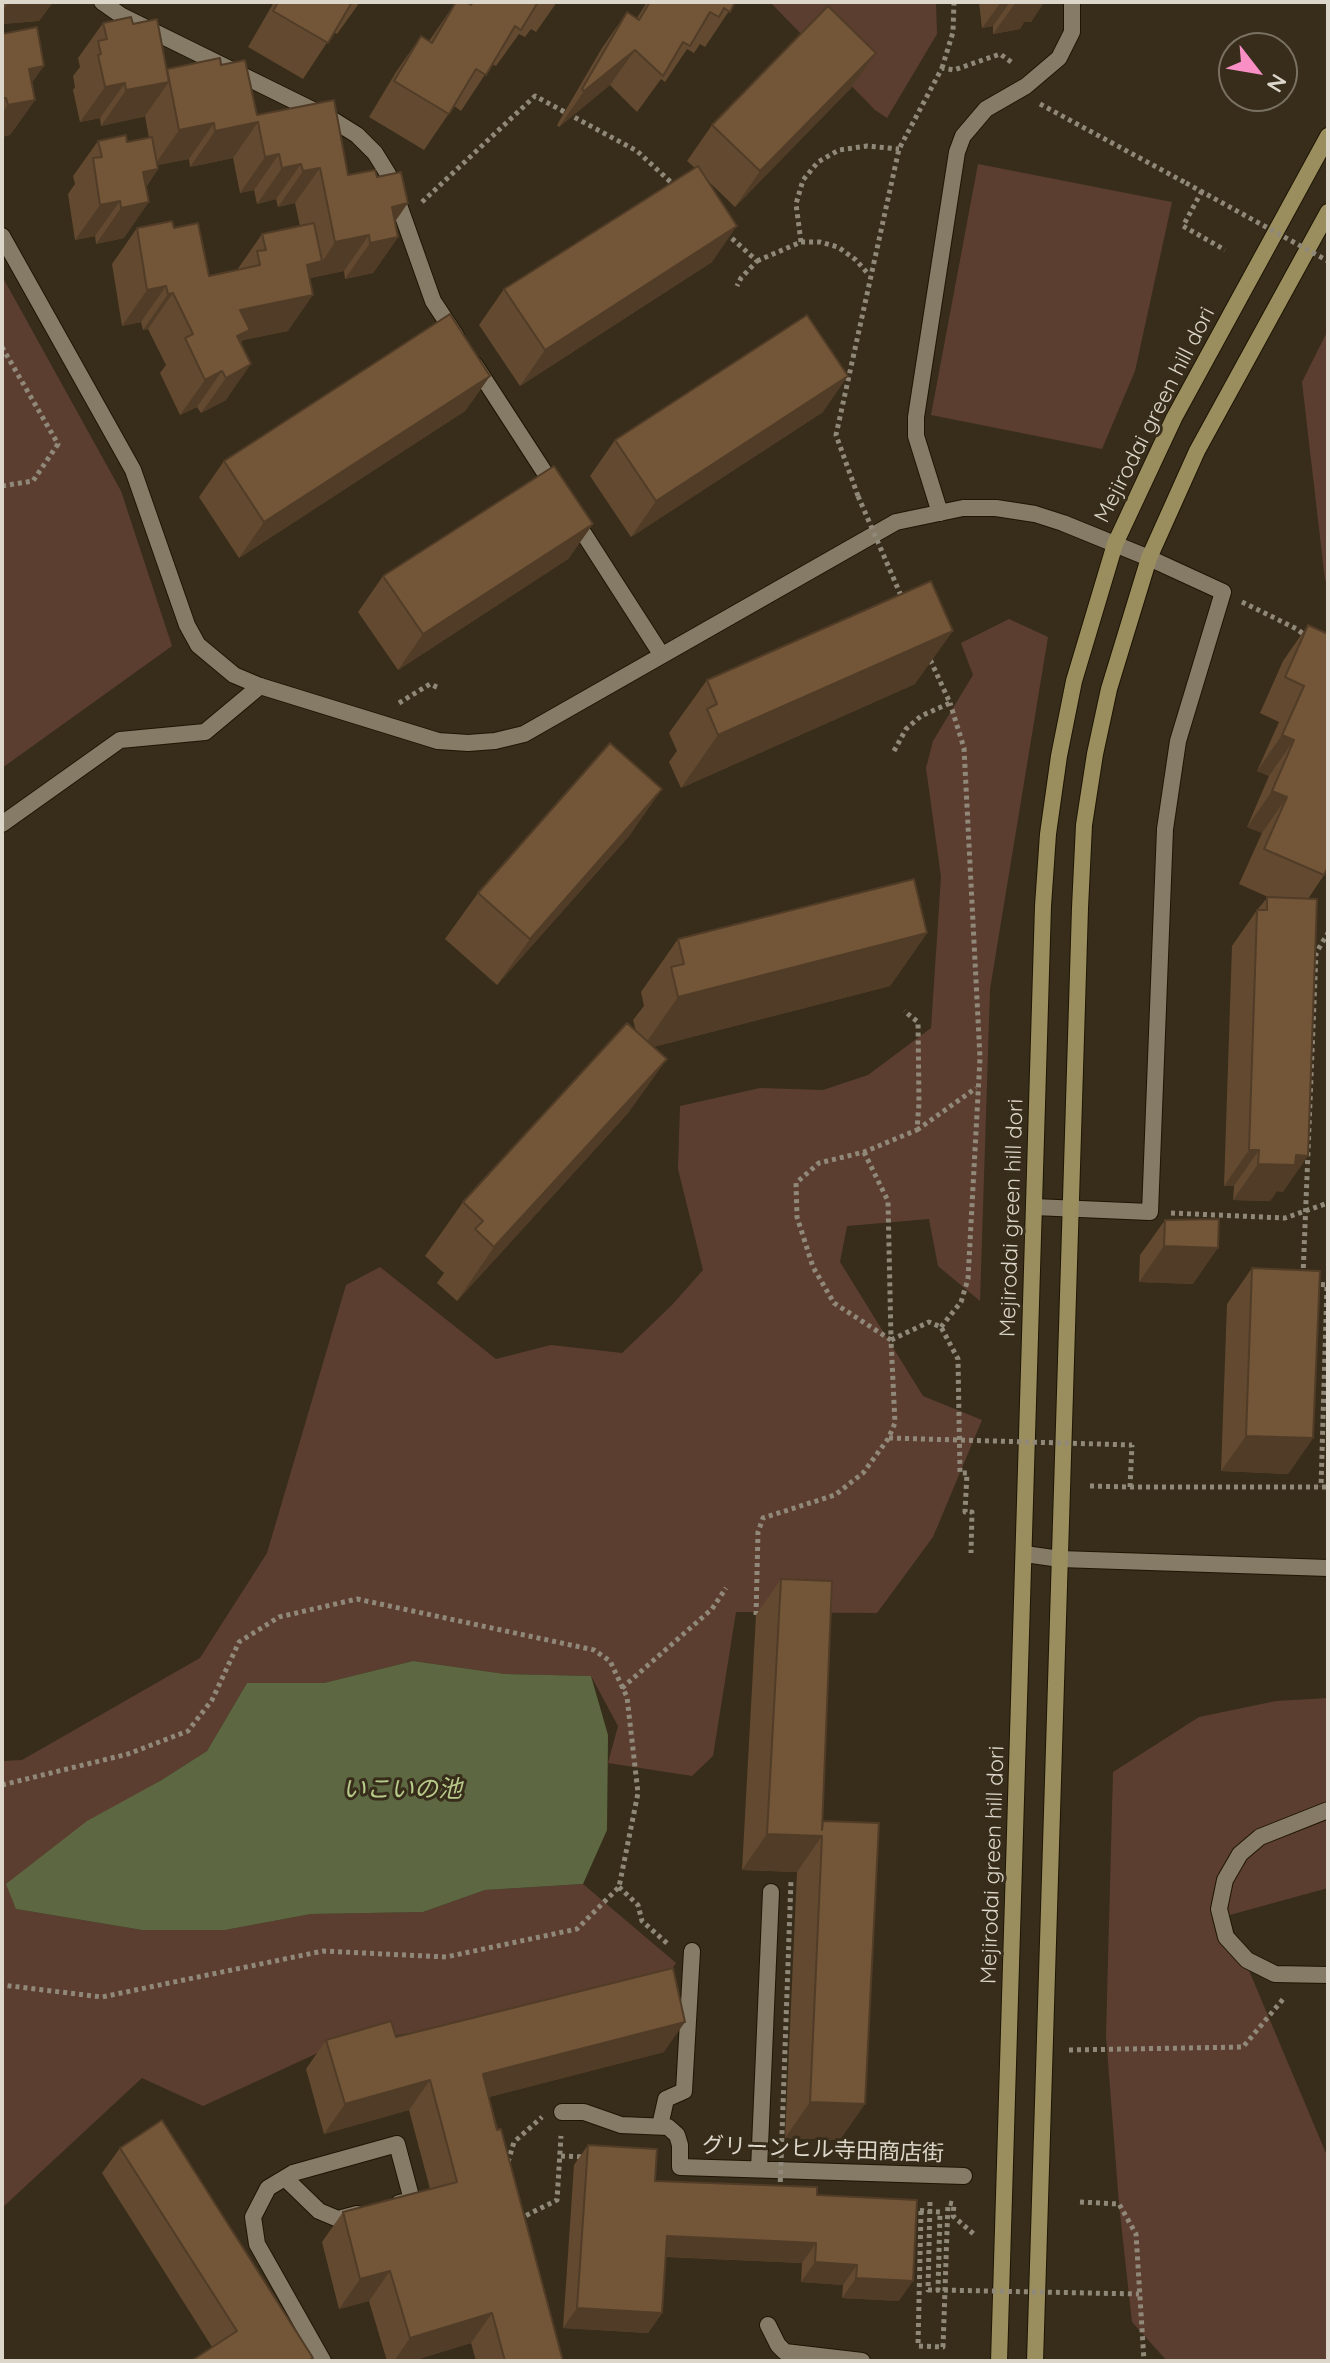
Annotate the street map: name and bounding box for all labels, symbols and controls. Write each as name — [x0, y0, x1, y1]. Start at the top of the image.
north arrow — [1218, 32, 1298, 112]
text: N — [1261, 69, 1293, 97]
street label: Mejirodai green hill dori — [1089, 303, 1221, 527]
street label: Mejirodai green hill dori — [995, 1098, 1029, 1338]
street label: Mejirodai green hill dori — [976, 1745, 1010, 1985]
water label: いこいの池 — [342, 1776, 462, 1804]
street label: グリーンヒル寺田商店街 — [702, 2133, 944, 2167]

